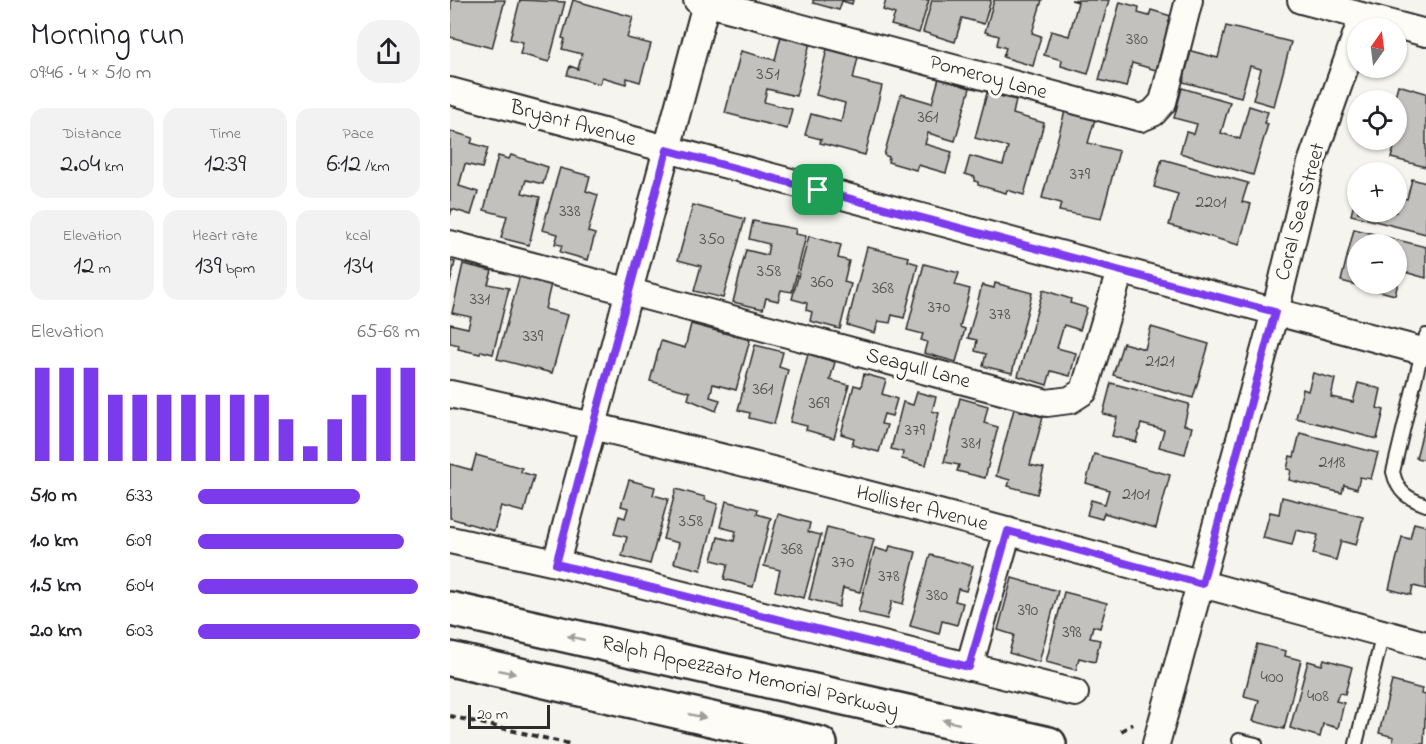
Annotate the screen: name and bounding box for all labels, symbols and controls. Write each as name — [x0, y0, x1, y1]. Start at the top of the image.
text: Morning run — [30, 12, 184, 60]
north arrow — [1347, 18, 1407, 78]
map controls — [1347, 18, 1407, 294]
button: share — [357, 20, 420, 83]
house number: 380 — [1126, 27, 1148, 53]
street label: Pomeroy Lane — [925, 48, 1051, 110]
text: 09:46 · 4 × 510 m — [30, 59, 151, 88]
house number: 351 — [756, 62, 780, 88]
button: locate — [1347, 90, 1407, 150]
street label: Bryant Avenue — [505, 93, 640, 157]
house number: 361 — [917, 105, 939, 131]
text: Distance — [63, 122, 121, 146]
text: Time — [209, 122, 241, 146]
text: Pace — [342, 122, 374, 146]
street label: Coral Sea Street — [1268, 140, 1334, 284]
text: 2.04 — [60, 146, 100, 184]
text: 12:39 — [204, 146, 246, 184]
text: 6:12 — [326, 146, 361, 184]
text: km — [100, 155, 124, 179]
text: /km — [361, 155, 390, 179]
house number: 379 — [1070, 162, 1091, 188]
button: + — [1347, 162, 1407, 222]
pin — [792, 164, 843, 215]
icon: arrive — [801, 173, 834, 206]
house number: 2201 — [1195, 190, 1227, 216]
house number: 338 — [559, 199, 581, 225]
text: Elevation — [63, 224, 121, 248]
text: Heart rate — [192, 224, 258, 248]
text: kcal — [345, 224, 371, 248]
house number: 350 — [699, 227, 725, 253]
button: − — [1347, 234, 1407, 294]
text: 12 — [73, 248, 94, 286]
text: 139 — [195, 248, 222, 286]
text: 134 — [343, 248, 373, 286]
text: m — [94, 257, 111, 281]
text: bpm — [222, 257, 255, 281]
house number: 358 — [757, 259, 781, 285]
house number: 360 — [810, 270, 834, 296]
house number: 368 — [872, 276, 894, 302]
house number: 331 — [470, 287, 491, 313]
house number: 370 — [928, 295, 951, 321]
house number: 378 — [989, 302, 1011, 328]
text: Elevation — [30, 318, 104, 347]
text: 65–68 m — [357, 318, 420, 347]
house number: 339 — [523, 324, 544, 350]
street label: Seagull Lane — [862, 341, 974, 399]
house number: 2121 — [1145, 349, 1175, 375]
house number: 361 — [752, 377, 774, 403]
house number: 369 — [809, 391, 830, 417]
house number: 379 — [905, 418, 926, 444]
house number: 381 — [961, 431, 981, 457]
house number: 2118 — [1318, 450, 1346, 476]
street label: Hollister Avenue — [853, 478, 992, 540]
text: 510 m — [30, 482, 77, 511]
text: 6:33 — [126, 482, 153, 511]
house number: 2101 — [1122, 482, 1150, 508]
house number: 358 — [679, 509, 703, 535]
text: 1.0 km — [30, 527, 78, 556]
text: 6:09 — [126, 527, 151, 556]
house number: 368 — [781, 537, 803, 563]
house number: 370 — [832, 550, 855, 576]
house number: 378 — [878, 564, 900, 590]
text: 1.5 km — [30, 572, 81, 601]
text: 6:04 — [126, 572, 153, 601]
house number: 380 — [926, 583, 948, 609]
house number: 390 — [1018, 598, 1039, 624]
text: 2.0 km — [30, 617, 82, 646]
text: 6:03 — [126, 617, 153, 646]
house number: 398 — [1062, 620, 1082, 646]
street label: Ralph Appezzato Memorial Parkway — [598, 628, 902, 728]
one-way arrow — [567, 633, 586, 643]
house number: 400 — [1261, 665, 1284, 691]
one-way arrow — [498, 668, 517, 677]
house number: 408 — [1307, 684, 1329, 710]
scale bar — [468, 702, 550, 730]
text: 20 m — [477, 703, 508, 727]
one-way arrow — [688, 711, 706, 721]
one-way arrow — [941, 717, 960, 726]

